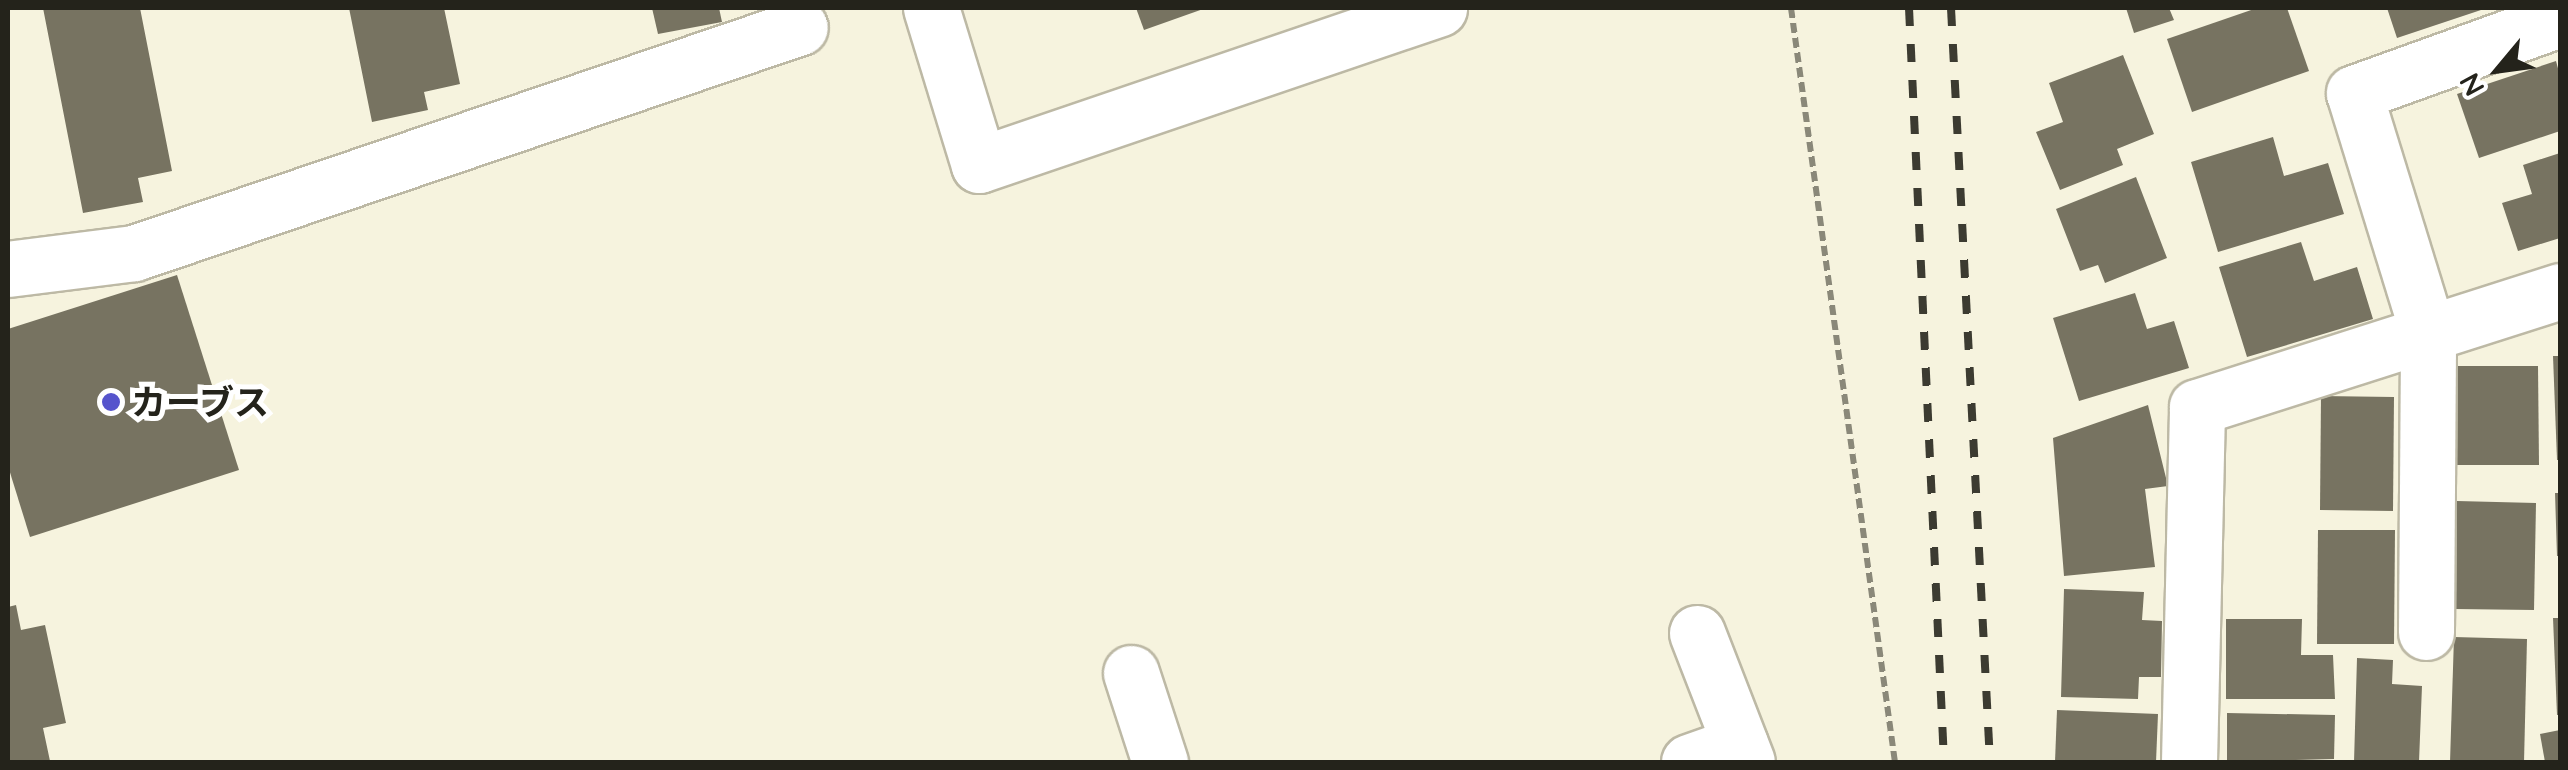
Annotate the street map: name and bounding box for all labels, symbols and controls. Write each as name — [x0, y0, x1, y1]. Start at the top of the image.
north arrow — [2448, 20, 2548, 120]
text: N — [2451, 67, 2492, 102]
place label: カーブス — [131, 381, 271, 423]
marker: カーブス — [100, 391, 122, 413]

